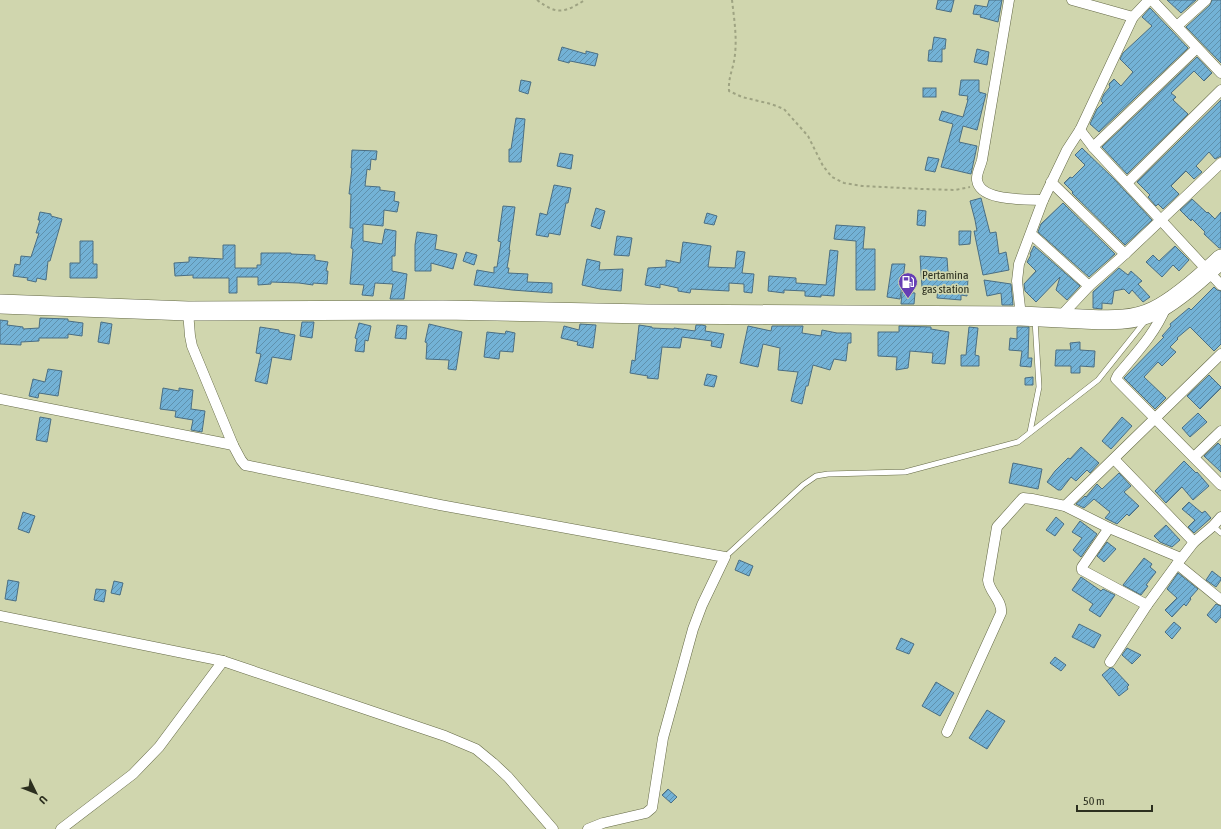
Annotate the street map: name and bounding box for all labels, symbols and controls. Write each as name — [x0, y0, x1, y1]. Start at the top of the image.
place label: Pertamina gas station — [922, 268, 969, 296]
fuel station icon: Pertamina gas station — [897, 271, 919, 299]
north arrow — [16, 773, 56, 813]
scale bar — [1077, 787, 1152, 813]
text: U — [37, 793, 50, 806]
text: 50 m — [1083, 794, 1105, 808]

